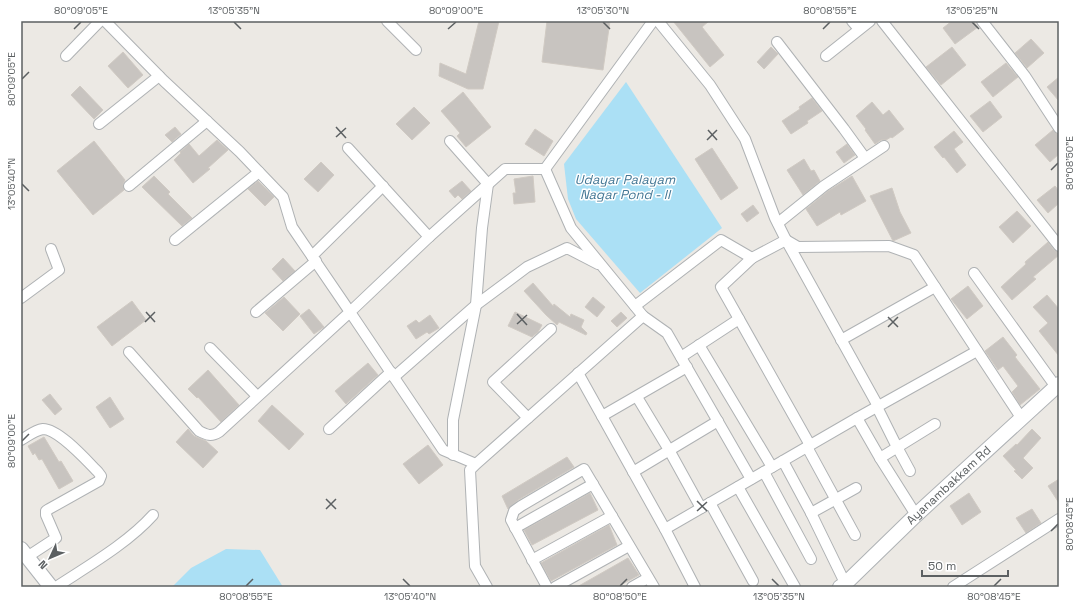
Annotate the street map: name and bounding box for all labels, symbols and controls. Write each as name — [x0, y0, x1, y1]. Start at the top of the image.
text: 80°09'05"E — [54, 4, 108, 17]
text: 13°05'35"N — [208, 4, 260, 17]
text: 80°09'00"E — [429, 4, 483, 17]
text: 13°05'30"N — [577, 4, 629, 17]
text: 80°08'55"E — [803, 4, 857, 17]
text: 13°05'25"N — [946, 4, 998, 17]
text: 80°09'05"E — [5, 52, 18, 106]
text: 80°08'50"E — [1063, 136, 1076, 190]
text: 13°05'40"N — [5, 158, 18, 210]
water label: Udayar Palayam Nagar Pond - II — [575, 171, 676, 203]
text: 80°09'00"E — [5, 414, 18, 468]
street label: Ayanambakkam Rd — [903, 442, 994, 528]
text: 80°08'45"E — [1063, 497, 1076, 551]
north arrow — [30, 538, 70, 578]
scale bar — [922, 552, 1008, 578]
text: N — [35, 557, 50, 572]
text: 50 m — [928, 558, 956, 574]
text: 80°08'55"E — [219, 590, 273, 603]
text: 13°05'40"N — [384, 590, 436, 603]
text: 80°08'50"E — [593, 590, 647, 603]
text: 13°05'35"N — [753, 590, 805, 603]
text: 80°08'45"E — [967, 590, 1021, 603]

